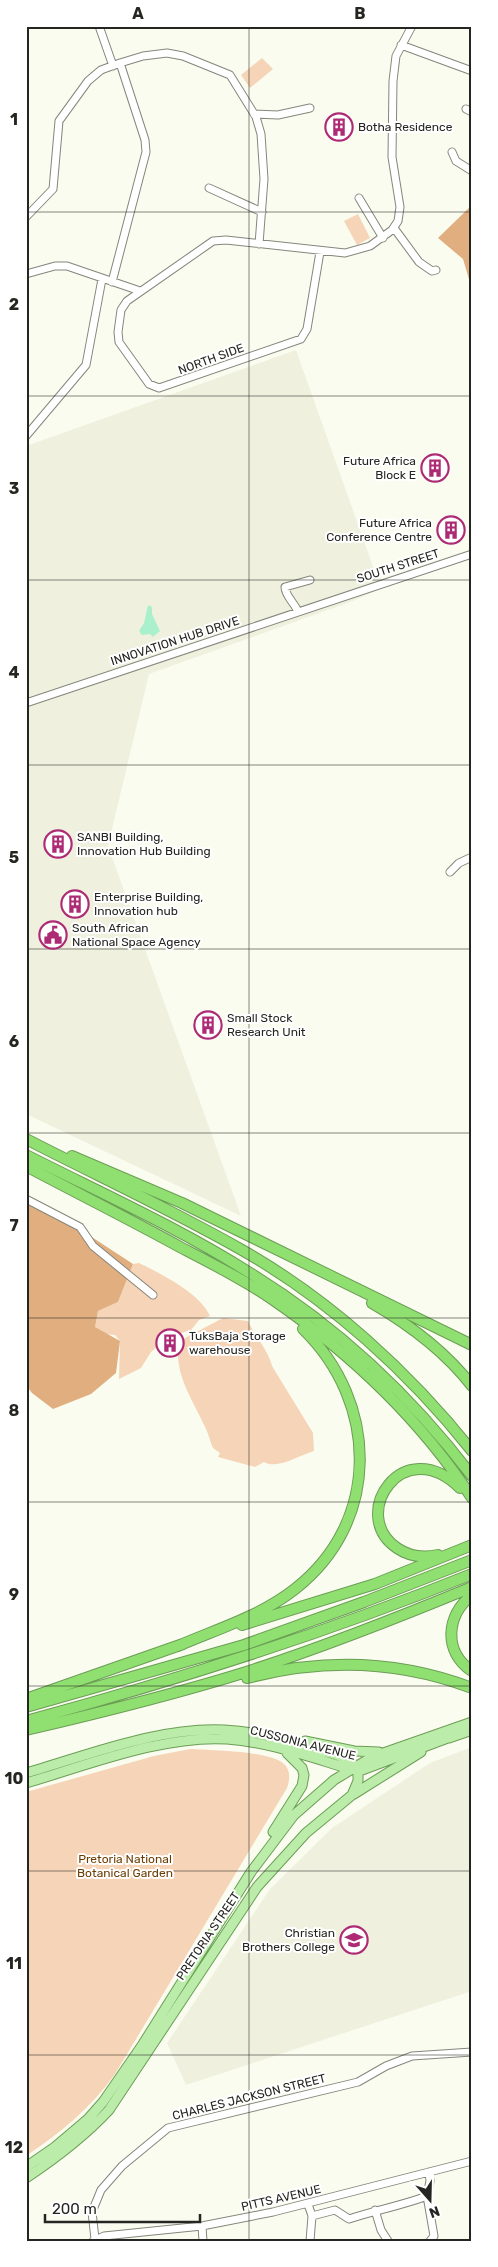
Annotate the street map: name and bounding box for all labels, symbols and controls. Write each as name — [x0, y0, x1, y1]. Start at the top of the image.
text: A — [132, 4, 144, 23]
text: B — [354, 4, 366, 23]
text: 1 — [10, 110, 18, 129]
building icon: Botha Residence — [324, 112, 354, 142]
place label: Botha Residence — [358, 120, 453, 134]
text: 2 — [9, 295, 19, 314]
street label: NORTH SIDE — [176, 341, 246, 377]
building icon: Future Africa Block E — [420, 453, 450, 483]
place label: Future Africa Block E — [343, 454, 416, 482]
text: 3 — [9, 479, 19, 498]
building icon: Future Africa Conference Centre — [436, 515, 466, 545]
place label: Future Africa Conference Centre — [326, 516, 432, 544]
street label: SOUTH STREET — [355, 546, 441, 586]
street label: INNOVATION HUB DRIVE — [109, 614, 241, 668]
text: 4 — [9, 663, 20, 682]
building icon: SANBI Building, Innovation Hub Building — [43, 829, 73, 859]
place label: SANBI Building, Innovation Hub Building — [77, 830, 211, 858]
text: 5 — [9, 848, 19, 867]
building icon: Enterprise Building, Innovation hub — [60, 889, 90, 919]
place label: Enterprise Building, Innovation hub — [94, 890, 203, 918]
public building icon: South African National Space Agency — [38, 920, 68, 950]
place label: South African National Space Agency — [72, 921, 201, 949]
building icon: Small Stock Research Unit — [193, 1010, 223, 1040]
place label: Small Stock Research Unit — [227, 1011, 306, 1039]
text: 6 — [9, 1032, 19, 1051]
text: 7 — [9, 1216, 19, 1235]
building icon: TuksBaja Storage warehouse — [155, 1328, 185, 1358]
place label: TuksBaja Storage warehouse — [189, 1329, 286, 1357]
text: 8 — [9, 1401, 20, 1420]
text: 9 — [9, 1585, 19, 1604]
street label: CUSSONIA AVENUE — [249, 1723, 357, 1763]
text: 10 — [5, 1769, 24, 1788]
park label: Pretoria National Botanical Garden — [77, 1852, 173, 1880]
street label: PRETORIA STREET — [173, 1889, 243, 1983]
school or university icon: Christian Brothers College — [339, 1925, 369, 1955]
place label: Christian Brothers College — [242, 1926, 335, 1954]
text: 11 — [6, 1954, 22, 1973]
street label: CHARLES JACKSON STREET — [171, 2071, 327, 2123]
text: 12 — [5, 2138, 23, 2157]
north arrow — [406, 2174, 456, 2224]
street label: PITTS AVENUE — [240, 2182, 322, 2214]
scale bar — [45, 2192, 200, 2224]
text: 200 m — [52, 2200, 97, 2218]
text: N — [427, 2202, 442, 2221]

